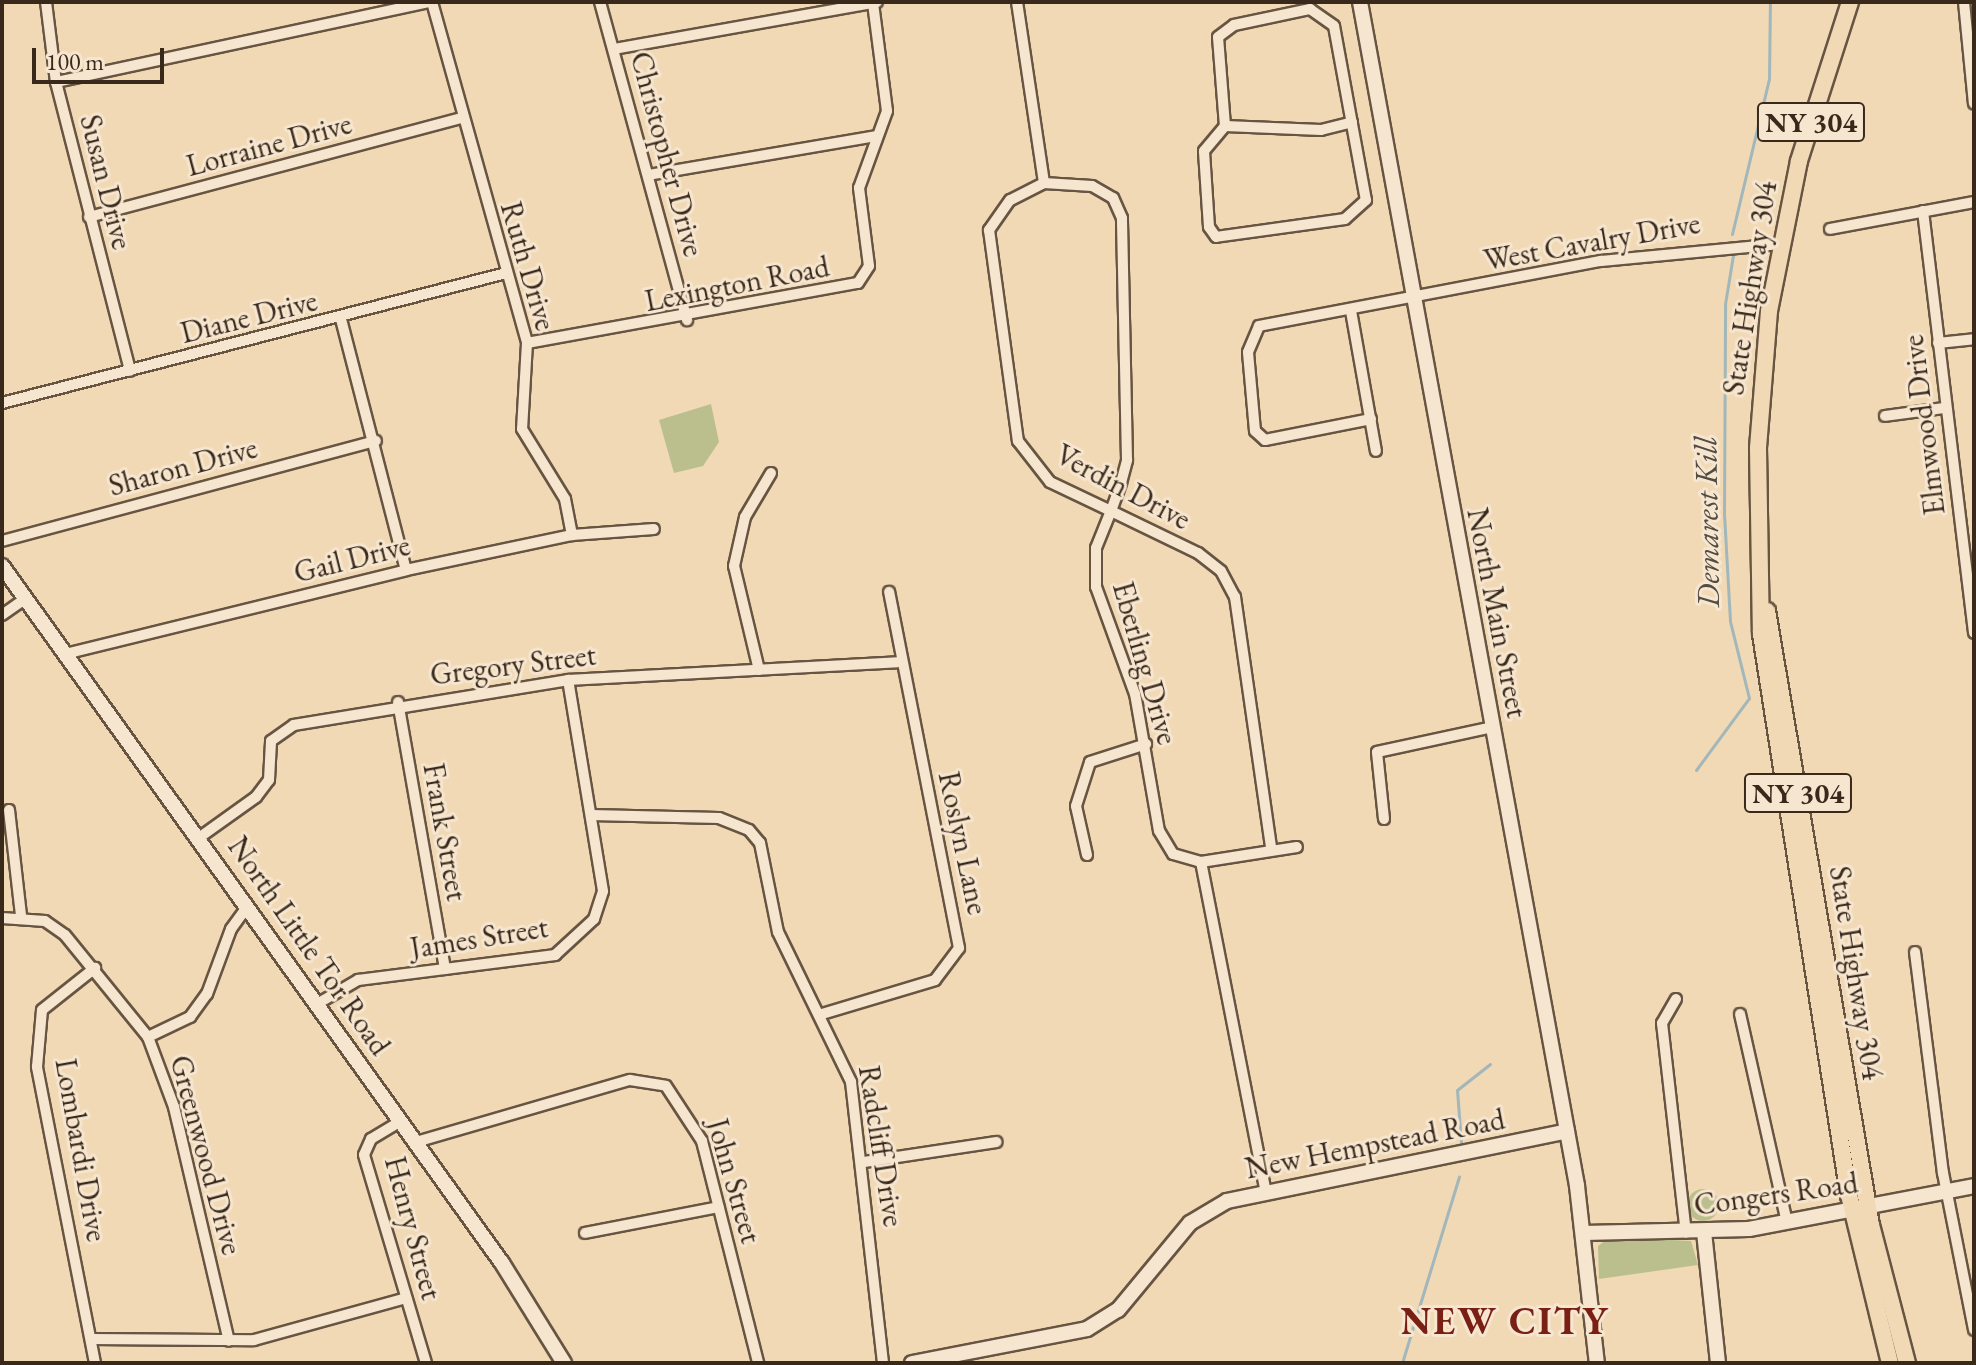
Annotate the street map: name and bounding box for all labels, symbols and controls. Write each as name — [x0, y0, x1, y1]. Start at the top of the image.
scale bar — [36, 32, 168, 82]
text: 100 m — [46, 46, 104, 77]
street label: Christopher Drive — [622, 48, 712, 260]
road number: NY 304 — [1755, 98, 1867, 146]
street label: Lorraine Drive — [183, 106, 355, 184]
street label: Susan Drive — [72, 111, 140, 253]
street label: State Highway 304 — [1715, 179, 1785, 397]
street label: Ruth Drive — [492, 198, 564, 334]
street label: West Cavalry Drive — [1481, 205, 1703, 279]
street label: Lexington Road — [642, 249, 832, 319]
street label: Diane Drive — [177, 283, 321, 351]
street label: Elmwood Drive — [1895, 333, 1953, 517]
street label: Sharon Drive — [105, 430, 261, 504]
water label: Demarest Kill — [1686, 436, 1728, 608]
street label: Verdin Drive — [1050, 437, 1196, 537]
street label: North Main Street — [1459, 505, 1535, 721]
street label: Gail Drive — [290, 527, 414, 591]
street label: Eberling Drive — [1105, 577, 1185, 749]
street label: Gregory Street — [428, 637, 598, 693]
street label: Frank Street — [415, 760, 475, 904]
street label: Roslyn Lane — [930, 768, 996, 918]
road number: NY 304 — [1742, 769, 1854, 817]
street label: North Little Tor Road — [220, 830, 398, 1062]
street label: State Highway 304 — [1821, 864, 1891, 1082]
street label: James Street — [408, 909, 550, 967]
street label: Greenwood Drive — [162, 1051, 250, 1259]
street label: Lombardi Drive — [47, 1056, 115, 1244]
street label: Radcliff Drive — [851, 1063, 911, 1229]
street label: New Hempstead Road — [1242, 1101, 1508, 1187]
street label: John Street — [699, 1115, 769, 1247]
street label: Henry Street — [377, 1152, 449, 1304]
street label: Congers Road — [1692, 1165, 1860, 1223]
district label: NEW CITY — [1401, 1298, 1609, 1344]

